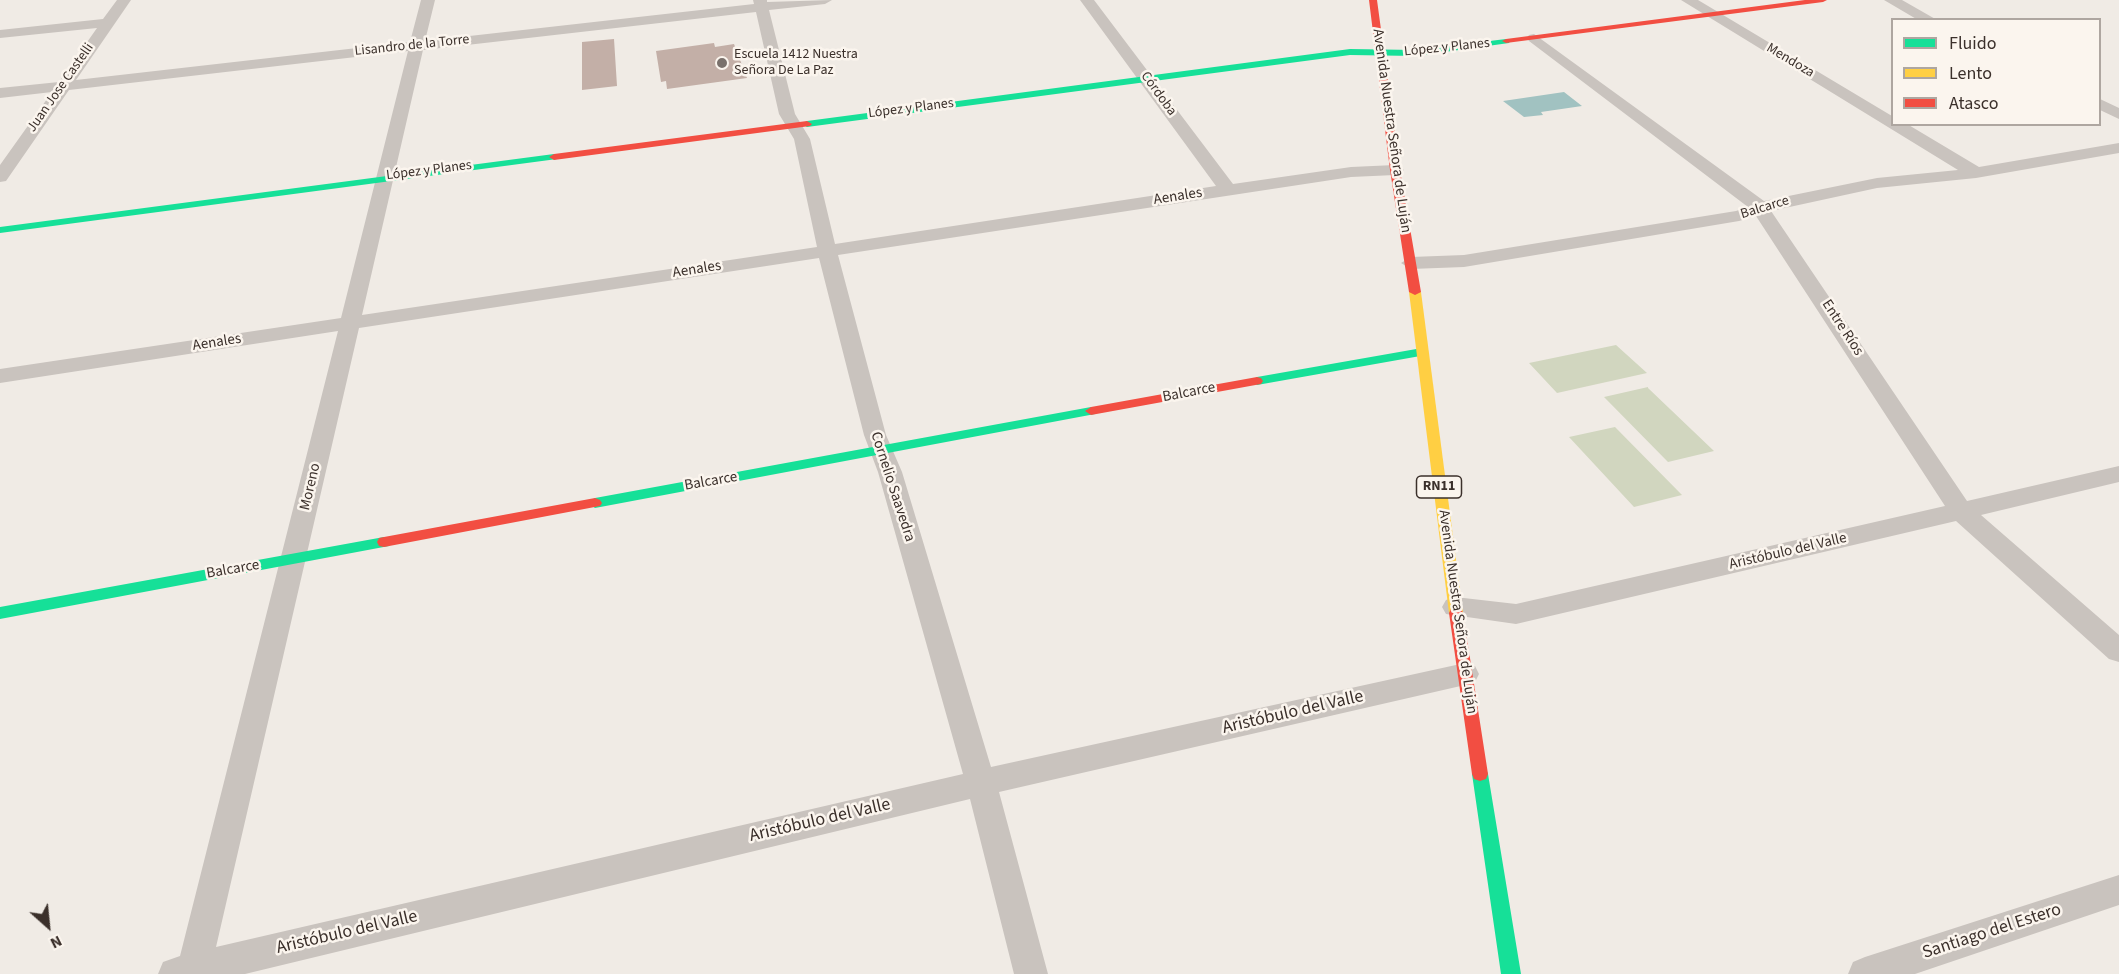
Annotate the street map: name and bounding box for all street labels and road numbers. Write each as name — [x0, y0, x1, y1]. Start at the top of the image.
street label: Avenida Nuestra Señora de Luján — [1368, 28, 1414, 234]
street label: Lisandro de la Torre — [354, 32, 470, 60]
street label: López y Planes — [1403, 35, 1491, 61]
street label: Juan Jose Castelli — [24, 40, 98, 136]
street label: Mendoza — [1763, 40, 1817, 82]
street label: Córdoba — [1136, 69, 1180, 119]
street label: López y Planes — [867, 95, 955, 123]
street label: López y Planes — [385, 157, 473, 185]
street label: Aenales — [1152, 184, 1204, 210]
street label: Balcarce — [1739, 193, 1791, 223]
street label: Aenales — [671, 257, 723, 283]
street label: Entre Ríos — [1817, 297, 1867, 359]
street label: Aenales — [191, 330, 243, 356]
street label: Balcarce — [1161, 379, 1217, 407]
street label: Cornelio Saavedra — [866, 430, 918, 544]
street label: Moreno — [297, 462, 325, 512]
street label: Balcarce — [683, 468, 739, 496]
road number: RN11 — [1416, 476, 1462, 498]
street label: Avenida Nuestra Señora de Luján — [1434, 509, 1480, 715]
street label: Aristóbulo del Valle — [1727, 530, 1849, 574]
street label: Balcarce — [205, 556, 261, 584]
street label: Aristóbulo del Valle — [1220, 686, 1366, 740]
street label: Aristóbulo del Valle — [747, 794, 893, 848]
street label: Santiago del Estero — [1920, 899, 2064, 965]
street label: Aristóbulo del Valle — [274, 906, 420, 960]

